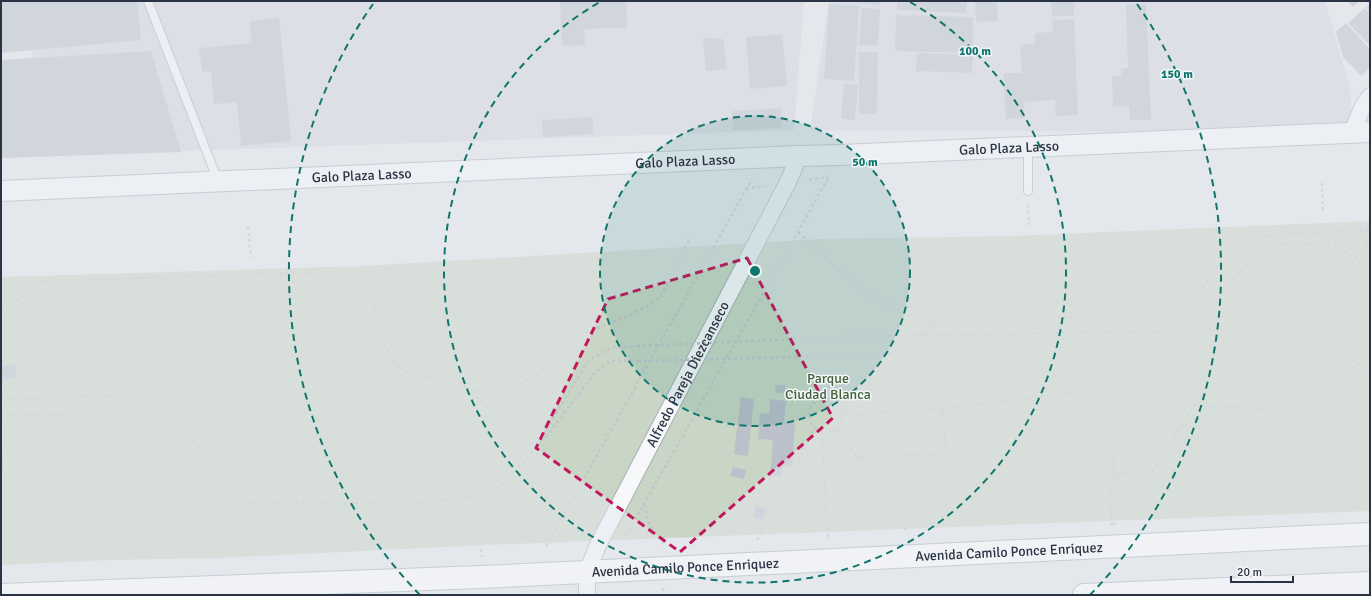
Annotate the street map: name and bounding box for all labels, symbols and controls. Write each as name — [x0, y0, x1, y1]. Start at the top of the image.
text: 100 m — [959, 44, 991, 59]
text: 150 m — [1161, 67, 1193, 82]
street label: Galo Plaza Lasso — [959, 137, 1059, 158]
street label: Galo Plaza Lasso — [635, 150, 736, 172]
text: 50 m — [852, 155, 878, 170]
street label: Galo Plaza Lasso — [311, 164, 412, 186]
centre of rings — [748, 264, 762, 278]
street label: Alfredo Pareja Diezcanseco — [642, 298, 733, 450]
park label: Parque Ciudad Blanca — [785, 370, 871, 403]
street label: Avenida Camilo Ponce Enriquez — [915, 538, 1103, 565]
street label: Avenida Camilo Ponce Enriquez — [591, 554, 780, 580]
scale bar — [1231, 558, 1293, 584]
text: 20 m — [1237, 565, 1262, 580]

